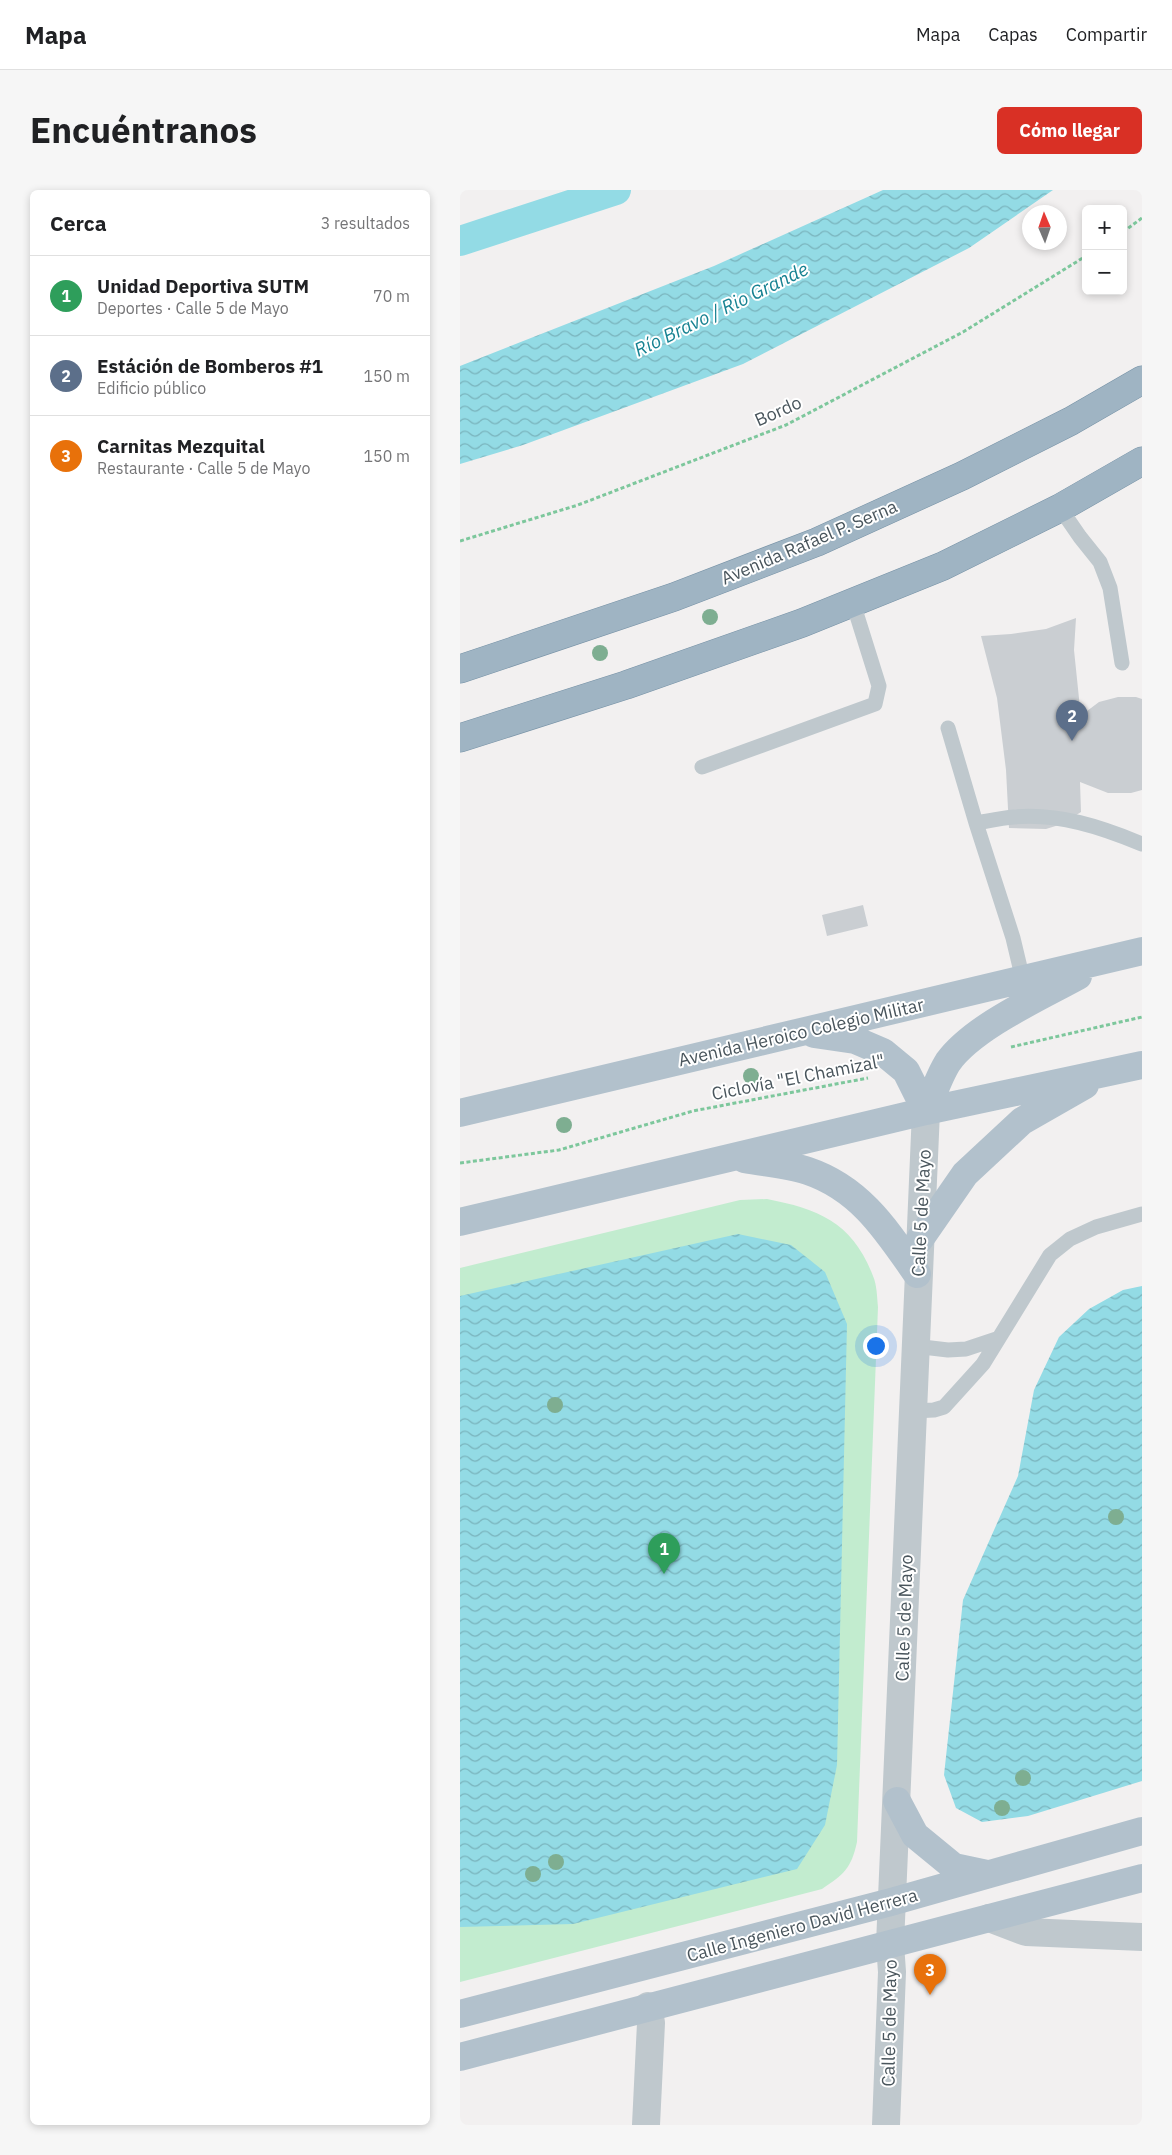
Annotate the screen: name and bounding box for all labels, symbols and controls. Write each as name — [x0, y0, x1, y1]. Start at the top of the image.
text: Mapa — [25, 19, 87, 51]
text: Mapa — [916, 23, 960, 46]
text: Capas — [988, 23, 1038, 46]
text: Compartir — [1066, 23, 1147, 46]
text: Encuéntranos — [30, 107, 257, 153]
button: Cómo llegar — [997, 107, 1142, 154]
north arrow — [1022, 205, 1067, 250]
map controls — [1082, 205, 1127, 295]
button: + — [1082, 205, 1127, 250]
text: Cerca — [50, 209, 107, 237]
text: 3 resultados — [321, 213, 410, 233]
button: − — [1082, 250, 1127, 295]
water label: Río Bravo / Rio Grande — [630, 256, 812, 362]
text: Unidad Deportiva SUTM — [97, 274, 309, 298]
text: 1 — [61, 286, 71, 306]
text: 70 m — [373, 286, 410, 306]
text: Deportes · Calle 5 de Mayo — [97, 298, 289, 318]
text: Estáción de Bomberos #1 — [97, 354, 323, 378]
text: 2 — [61, 366, 71, 386]
text: 150 m — [363, 366, 410, 386]
text: Edificio público — [97, 378, 206, 398]
street label: Bordo — [751, 391, 805, 431]
text: Carnitas Mezquital — [97, 434, 265, 458]
text: 3 — [61, 446, 71, 466]
text: 150 m — [363, 446, 410, 466]
text: Restaurante · Calle 5 de Mayo — [97, 458, 310, 478]
street label: Avenida Rafael P. Serna — [717, 494, 901, 590]
pin: 2 — [1056, 700, 1088, 741]
street label: Avenida Heroico Colegio Militar — [676, 992, 926, 1071]
street label: Ciclovía "El Chamizal" — [710, 1049, 886, 1105]
street label: Calle 5 de Mayo — [906, 1149, 936, 1277]
your location — [863, 1333, 889, 1359]
pin: 1 — [648, 1533, 680, 1574]
street label: Calle 5 de Mayo — [890, 1554, 918, 1682]
street label: Calle Ingeniero David Herrera — [684, 1883, 920, 1967]
pin: 3 — [914, 1954, 946, 1995]
street label: Calle 5 de Mayo — [876, 1959, 902, 2087]

